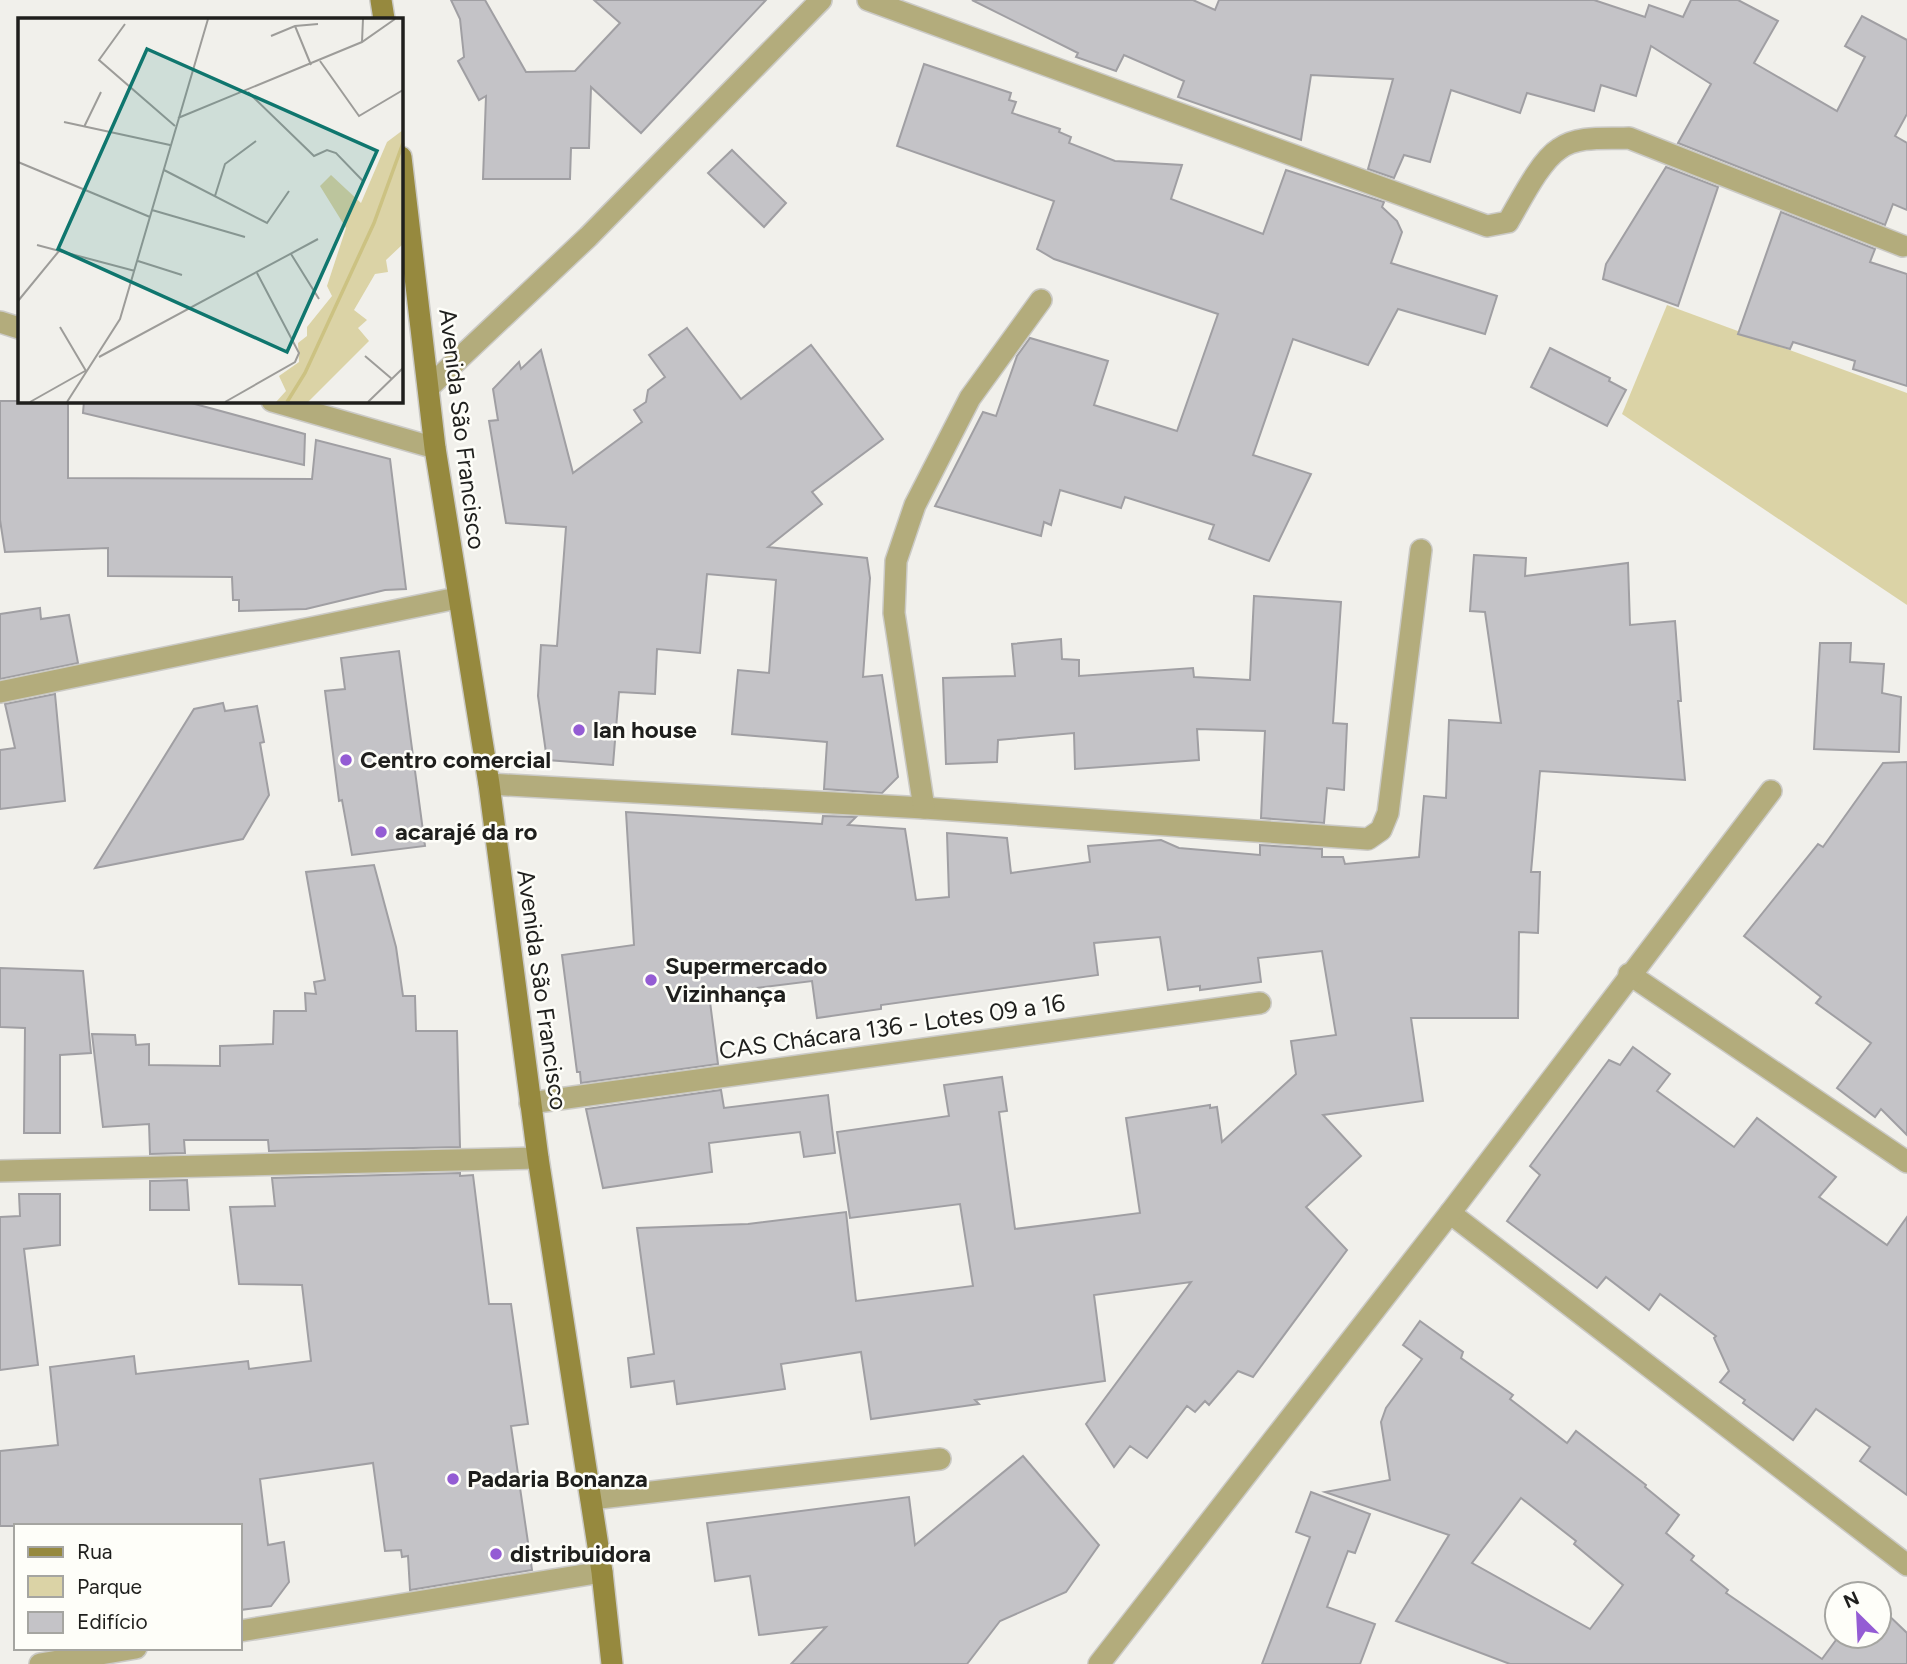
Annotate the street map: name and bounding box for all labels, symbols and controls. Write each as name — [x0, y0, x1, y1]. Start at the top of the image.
inset map — [18, 18, 402, 402]
street label: Avenida São Francisco — [433, 307, 492, 551]
place label: lan house — [593, 715, 697, 744]
marker: lan house — [571, 722, 587, 738]
place label: Centro comercial — [360, 745, 551, 774]
marker: Centro comercial — [338, 752, 354, 768]
place label: acarajé da ro — [395, 817, 538, 846]
marker: acarajé da ro — [373, 824, 389, 840]
street label: Avenida São Francisco — [511, 868, 574, 1112]
place label: Supermercado Vizinhança — [665, 951, 828, 1008]
marker: Supermercado Vizinhança — [643, 972, 659, 988]
street label: CAS Chácara 136 - Lotes 09 a 16 — [717, 988, 1067, 1065]
place label: Padaria Bonanza — [467, 1464, 648, 1493]
marker: Padaria Bonanza — [445, 1471, 461, 1487]
legend — [14, 1524, 242, 1650]
text: Rua — [77, 1539, 113, 1564]
place label: distribuidora — [510, 1539, 651, 1568]
marker: distribuidora — [488, 1546, 504, 1562]
text: Parque — [77, 1574, 142, 1599]
north arrow — [1823, 1580, 1893, 1650]
text: N — [1840, 1586, 1863, 1613]
text: Edifício — [77, 1609, 148, 1634]

